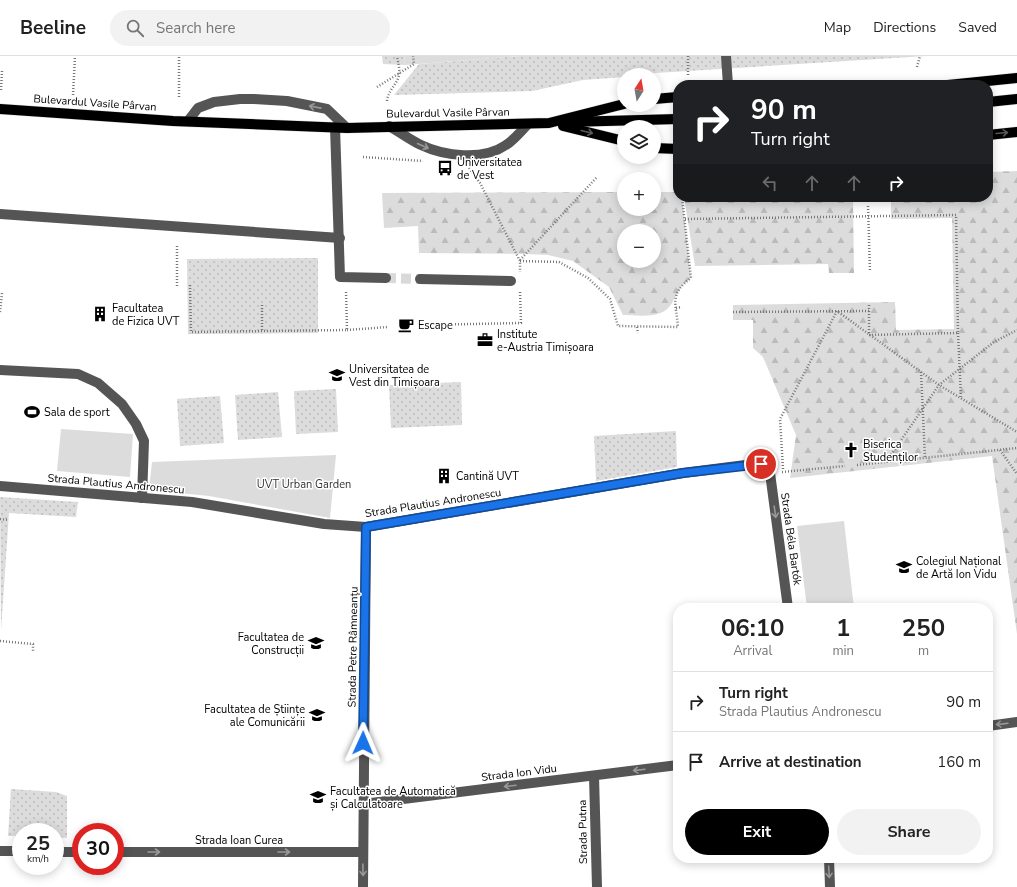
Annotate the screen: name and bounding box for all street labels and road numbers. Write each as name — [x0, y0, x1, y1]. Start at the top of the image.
street label: Bulevardul Vasile Pârvan — [33, 91, 157, 115]
street label: Bulevardul Vasile Pârvan — [386, 104, 510, 122]
street label: Strada Plautius Andronescu — [47, 471, 185, 497]
street label: Strada Plautius Andronescu — [364, 485, 502, 521]
street label: Strada Béla Bartók — [777, 492, 805, 587]
street label: Strada Petre Râmneanțu — [344, 586, 362, 708]
street label: Strada Ion Vidu — [480, 761, 558, 785]
street label: Strada Putna — [575, 800, 591, 864]
street label: Strada Ioan Curea — [195, 833, 283, 848]

